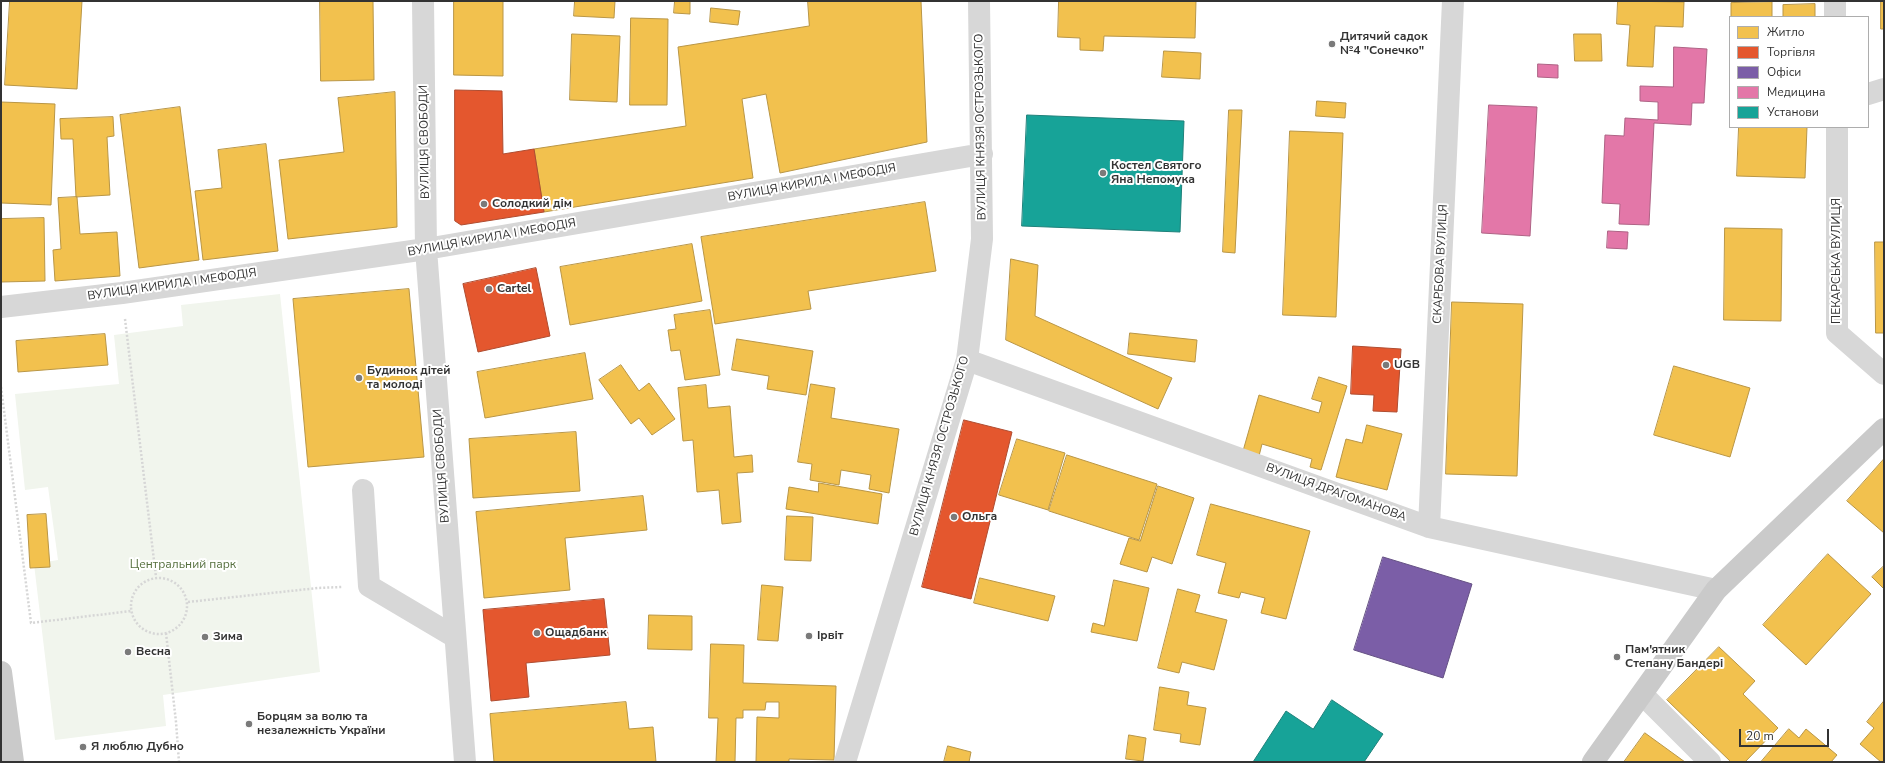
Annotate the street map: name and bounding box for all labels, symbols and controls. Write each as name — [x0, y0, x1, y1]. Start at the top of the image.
legend — [1729, 16, 1869, 128]
text: Житло — [1767, 24, 1805, 40]
place label: Дитячий садок №4 "Сонечко" — [1340, 30, 1428, 58]
street label: ВУЛИЦЯ КНЯЗЯ ОСТРОЗЬКОГО — [972, 34, 990, 220]
marker: Дитячий садок №4 "Сонечко" — [1327, 39, 1337, 49]
text: Торгівля — [1767, 44, 1815, 60]
text: Офіси — [1767, 64, 1801, 80]
text: Медицина — [1767, 84, 1826, 100]
street label: ВУЛИЦЯ СВОБОДИ — [417, 85, 433, 199]
text: Установи — [1767, 104, 1819, 120]
place label: Костел Святого Яна Непомука — [1111, 159, 1202, 187]
street label: ВУЛИЦЯ КИРИЛА І МЕФОДІЯ — [727, 161, 897, 205]
marker: Костел Святого Яна Непомука — [1098, 168, 1108, 178]
place label: Солодкий дім — [492, 197, 572, 211]
street label: ПЕКАРСЬКА ВУЛИЦЯ — [1830, 198, 1844, 324]
marker: Солодкий дім — [479, 199, 489, 209]
street label: СКАРБОВА ВУЛИЦЯ — [1431, 204, 1451, 324]
street label: ВУЛИЦЯ КИРИЛА І МЕФОДІЯ — [407, 216, 577, 260]
street label: ВУЛИЦЯ КИРИЛА І МЕФОДІЯ — [87, 266, 257, 304]
place label: Cartel — [497, 282, 531, 296]
marker: Cartel — [484, 284, 494, 294]
street label: ВУЛИЦЯ КНЯЗЯ ОСТРОЗЬКОГО — [907, 354, 973, 538]
place label: UGB — [1394, 358, 1420, 372]
marker: UGB — [1381, 360, 1391, 370]
place label: Будинок дітей та молоді — [367, 364, 451, 392]
marker: Будинок дітей та молоді — [354, 373, 364, 383]
street label: ВУЛИЦЯ СВОБОДИ — [431, 408, 453, 524]
street label: ВУЛИЦЯ ДРАГОМАНОВА — [1264, 461, 1408, 525]
place label: Ольга — [962, 510, 997, 524]
marker: Ольга — [949, 512, 959, 522]
park label: Центральний парк — [130, 558, 236, 572]
place label: Ощадбанк — [545, 626, 607, 640]
marker: Ощадбанк — [532, 628, 542, 638]
place label: Ірвіт — [817, 629, 843, 643]
place label: Зима — [213, 630, 243, 644]
marker: Ірвіт — [804, 631, 814, 641]
marker: Зима — [200, 632, 210, 642]
place label: Пам'ятник Степану Бандері — [1625, 643, 1723, 671]
place label: Весна — [136, 645, 171, 659]
marker: Весна — [123, 647, 133, 657]
marker: Пам'ятник Степану Бандері — [1612, 652, 1622, 662]
place label: Борцям за волю та незалежність України — [257, 710, 385, 738]
marker: Борцям за волю та незалежність України — [244, 719, 254, 729]
scale bar — [1741, 721, 1831, 747]
text: 20 m — [1746, 728, 1774, 744]
place label: Я люблю Дубно — [91, 740, 184, 754]
marker: Я люблю Дубно — [78, 742, 88, 752]

